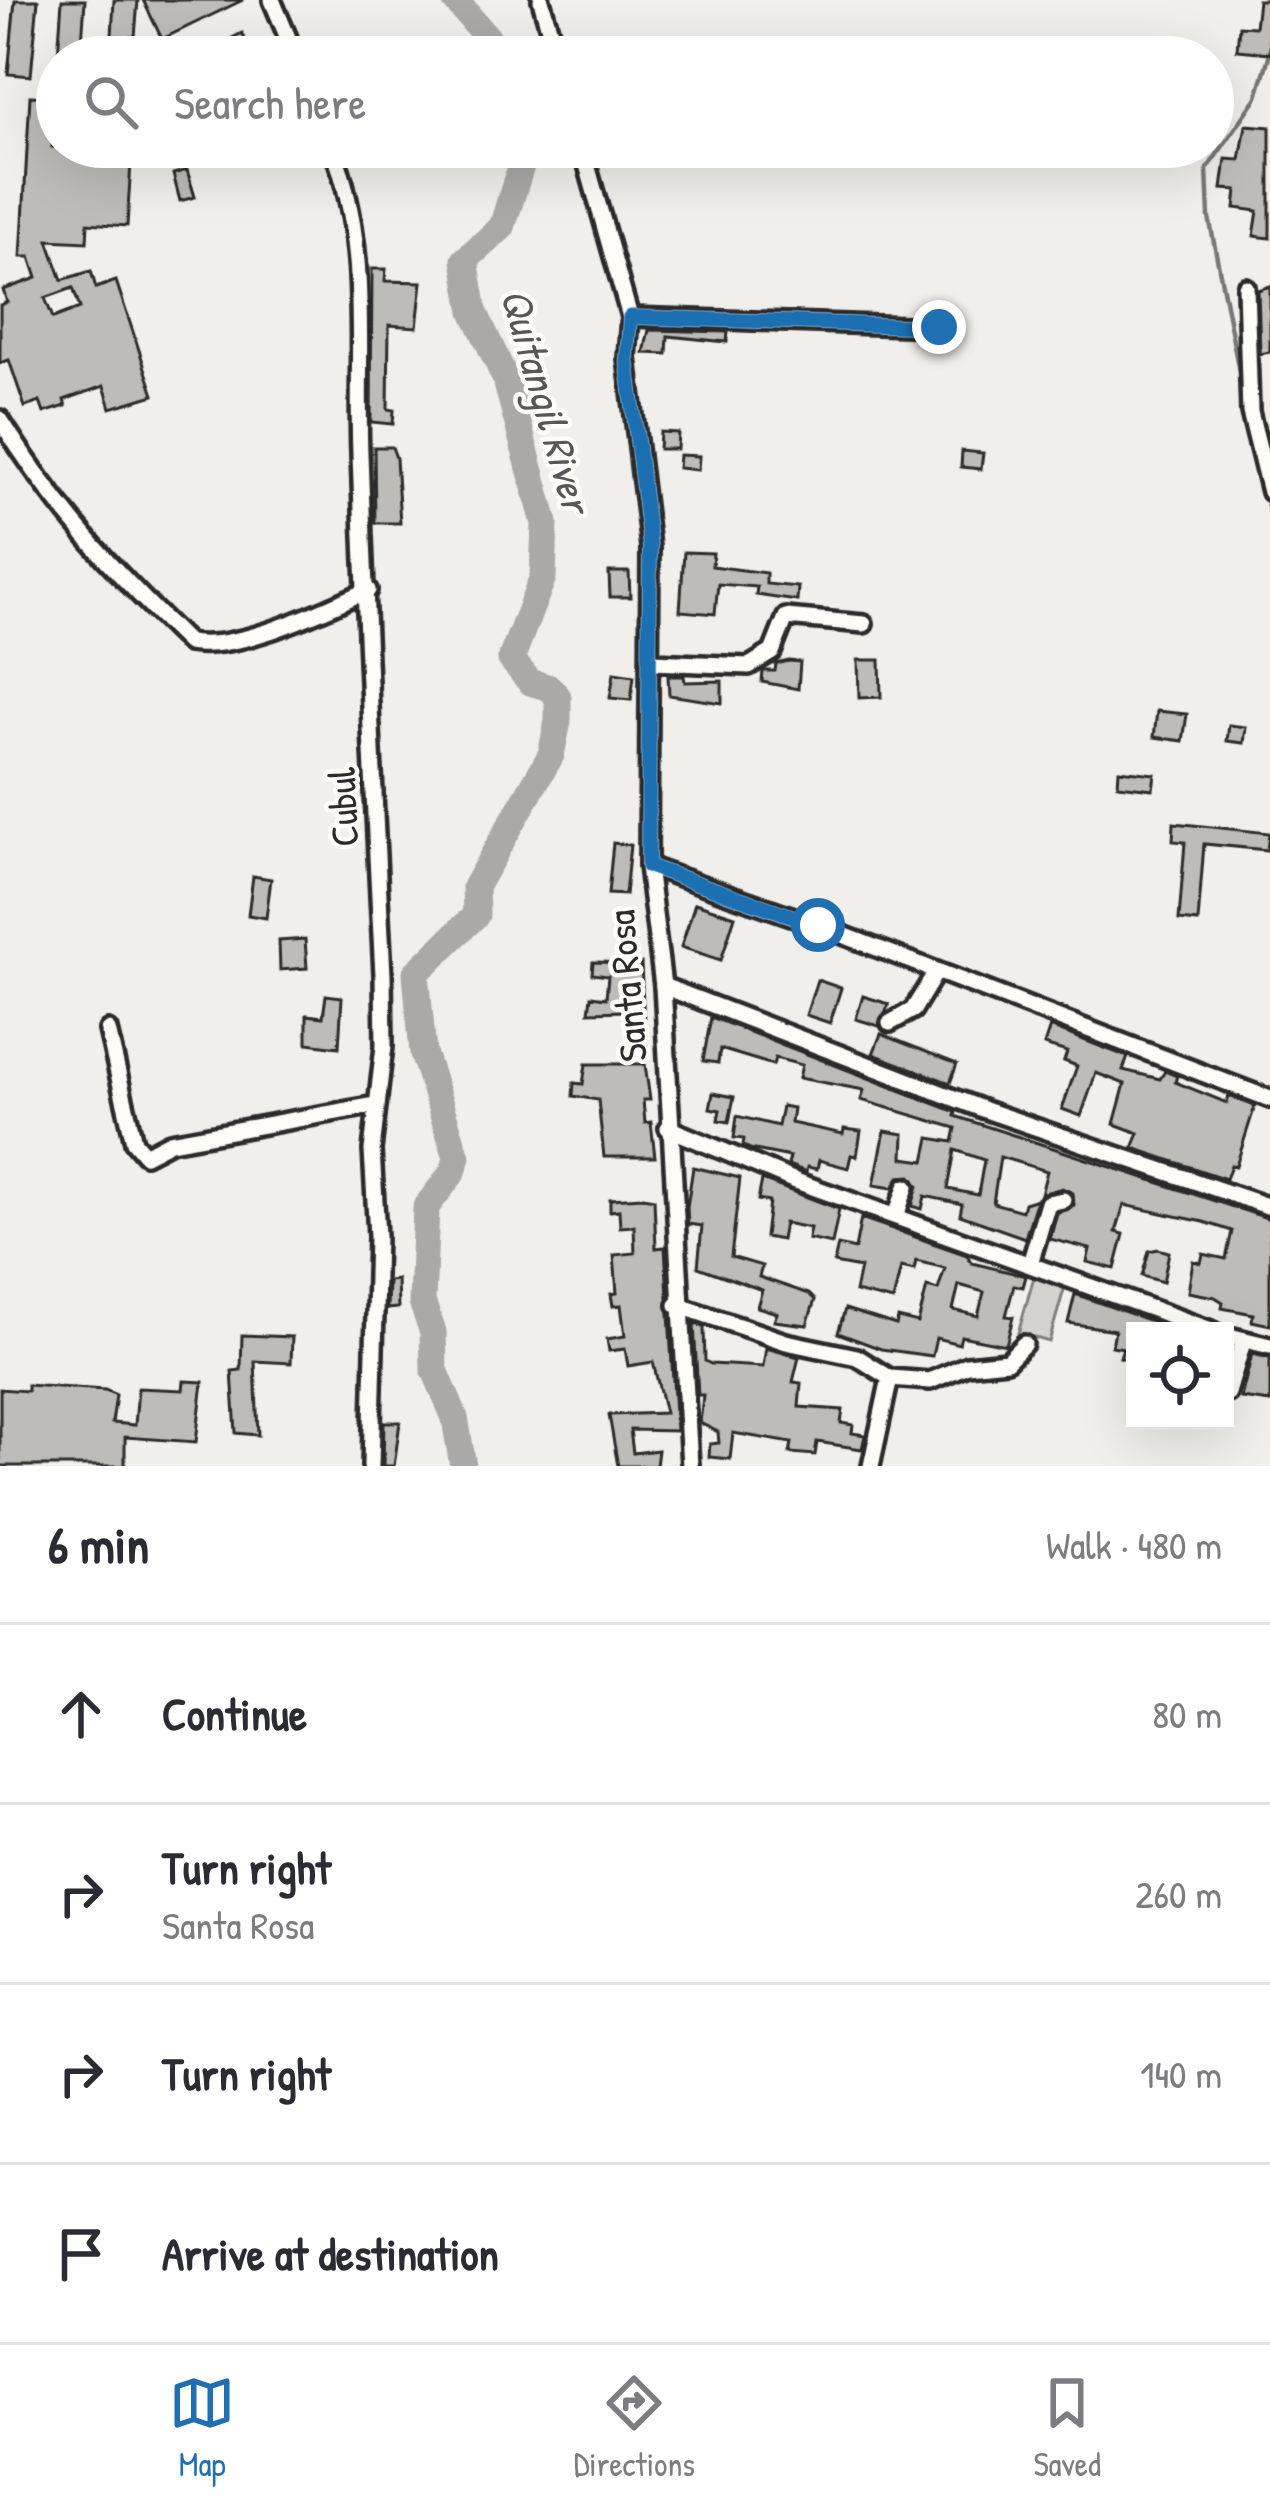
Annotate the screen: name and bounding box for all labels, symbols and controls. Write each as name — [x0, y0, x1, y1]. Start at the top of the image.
search box — [36, 36, 1234, 168]
icon: search — [78, 69, 144, 135]
text: Search here — [174, 72, 366, 133]
water label: Quitangil River — [487, 281, 608, 524]
route end — [912, 300, 966, 354]
street label: Cubul — [313, 766, 371, 848]
route start — [791, 898, 845, 952]
street label: Santa Rosa — [593, 908, 659, 1064]
map controls — [1126, 1322, 1234, 1430]
button: locate — [1126, 1322, 1234, 1430]
text: 6 min — [48, 1510, 149, 1579]
text: Walk · 480 m — [1046, 1518, 1222, 1571]
icon: ahead — [48, 1681, 114, 1747]
text: Continue — [162, 1683, 307, 1744]
text: 80 m — [1152, 1687, 1222, 1740]
text: Turn right — [162, 1837, 331, 1898]
icon: right — [48, 1861, 114, 1927]
text: 260 m — [1135, 1867, 1222, 1920]
text: Santa Rosa — [162, 1898, 314, 1951]
icon: right — [48, 2041, 114, 2107]
text: Turn right — [162, 2043, 331, 2104]
text: 140 m — [1140, 2047, 1222, 2100]
icon: arrive — [48, 2221, 114, 2287]
text: Arrive at destination — [162, 2223, 499, 2284]
tab: Map — [169, 2370, 235, 2486]
tab: Directions — [574, 2370, 695, 2486]
tab: Saved — [1033, 2370, 1101, 2486]

